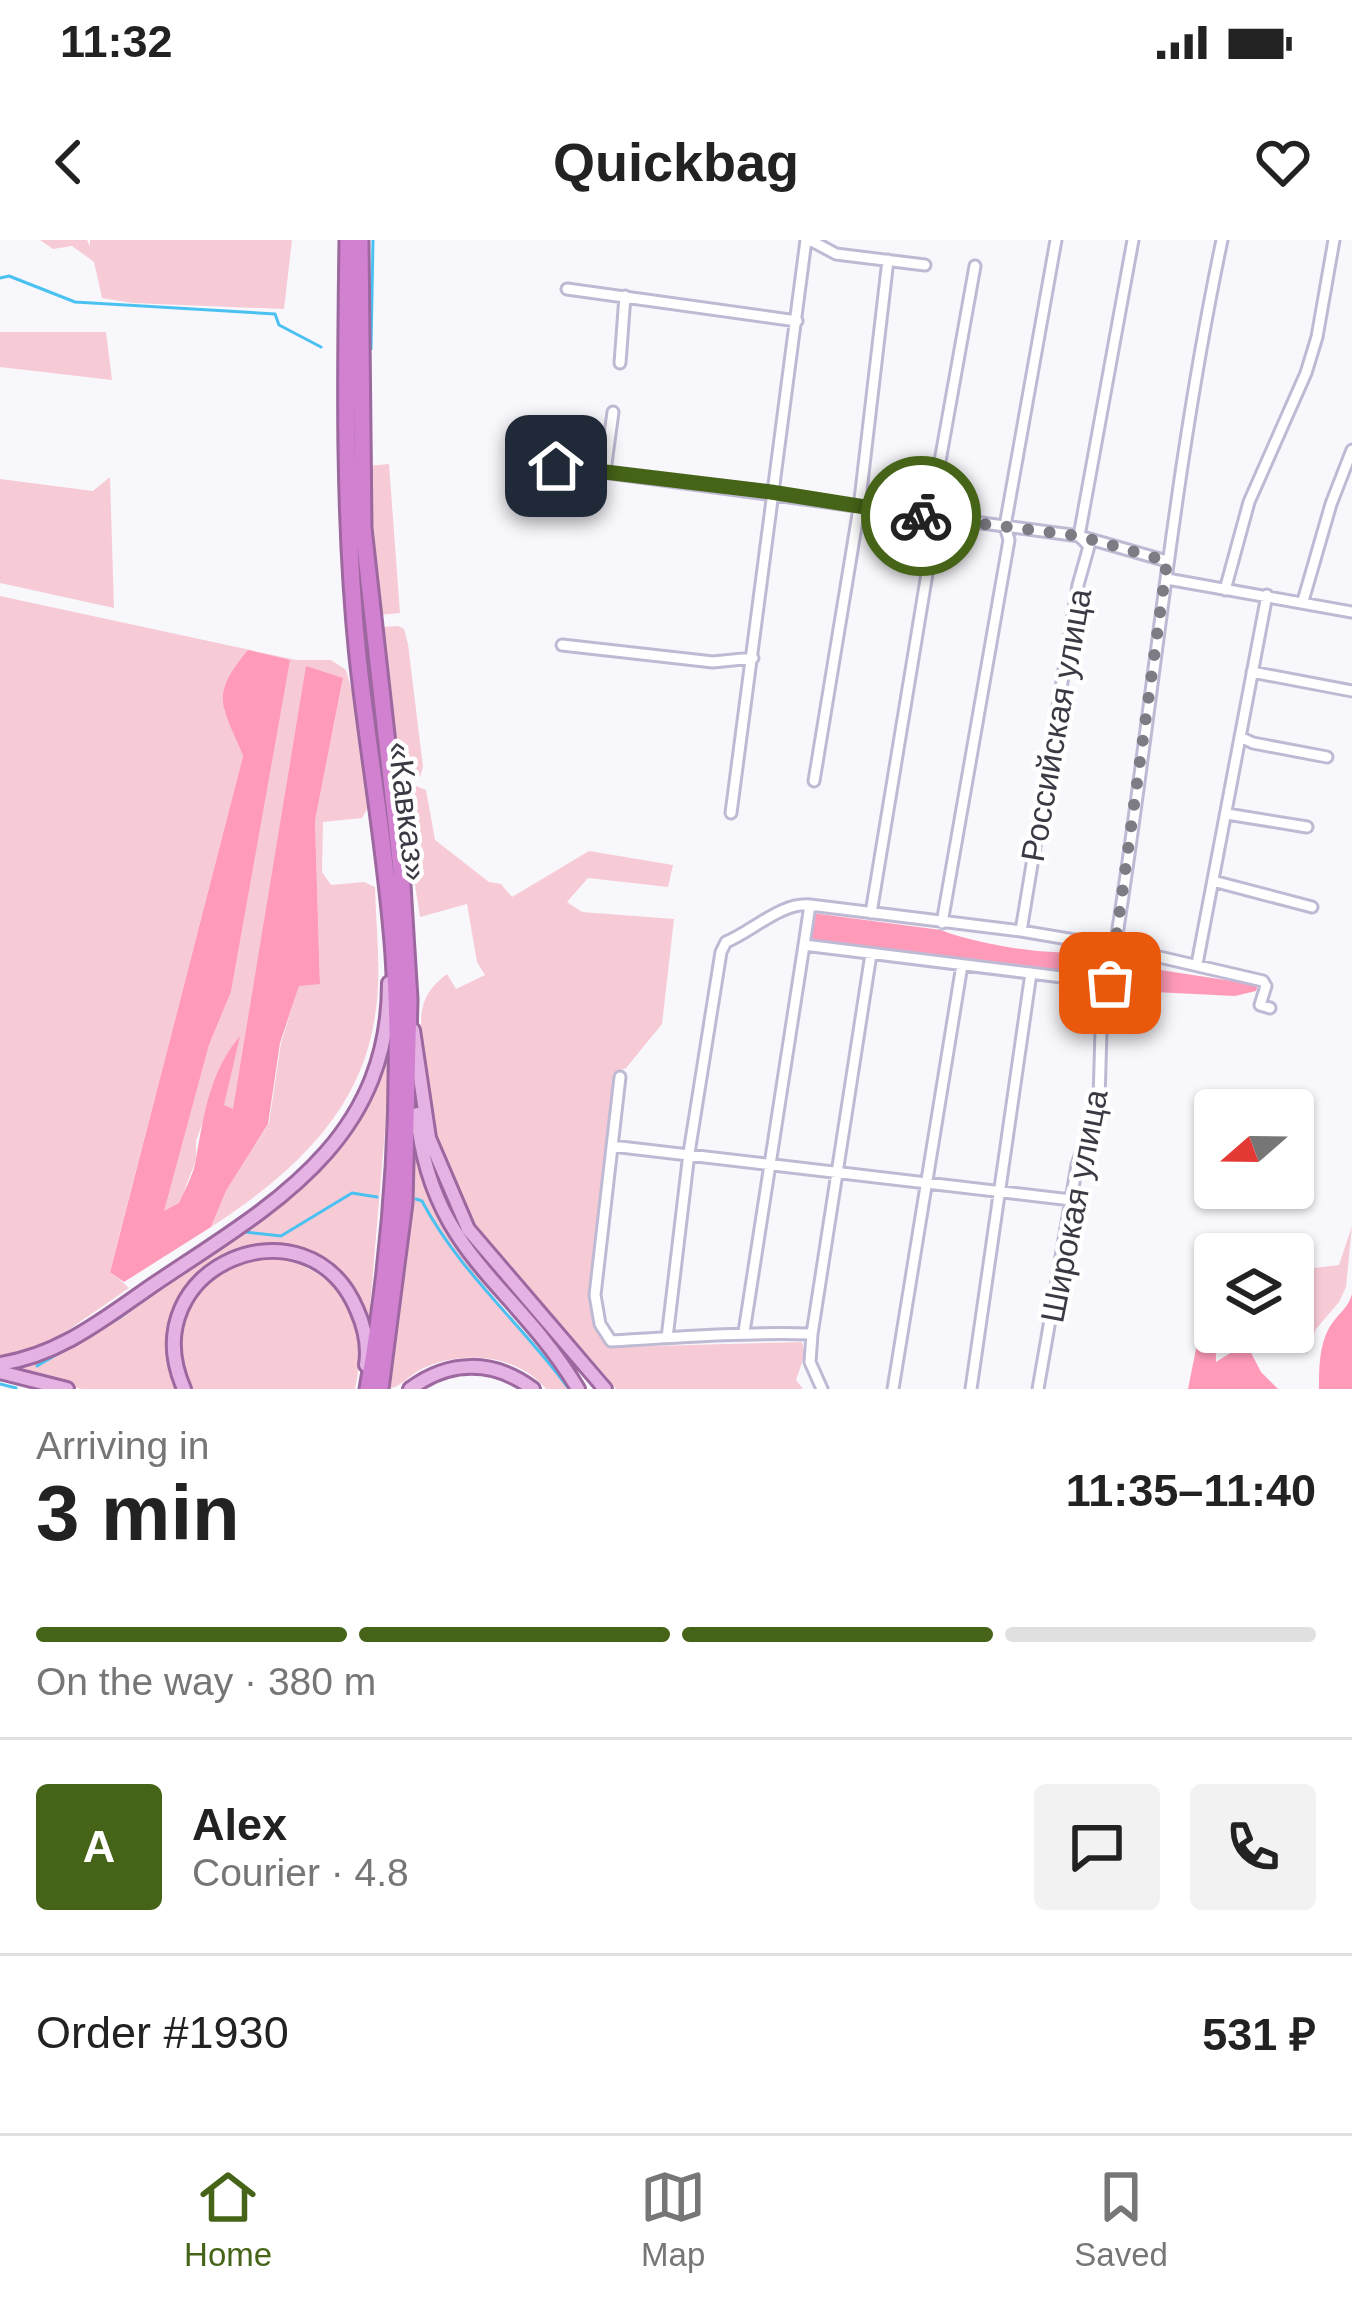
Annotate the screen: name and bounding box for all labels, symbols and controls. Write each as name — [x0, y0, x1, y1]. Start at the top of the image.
text: 11:32 — [60, 16, 173, 67]
icon: back — [36, 129, 102, 195]
icon: heart — [1250, 129, 1316, 195]
text: Quickbag — [553, 132, 799, 192]
pin — [505, 415, 607, 517]
icon: home — [523, 433, 589, 499]
courier — [861, 456, 981, 576]
icon: bike — [888, 483, 954, 549]
street label: Российская улица — [1014, 585, 1098, 864]
street label: «Кавказ» — [381, 739, 435, 883]
pin — [1059, 932, 1161, 1034]
icon: bag — [1077, 950, 1143, 1016]
street label: Широкая улица — [1033, 1086, 1115, 1326]
north arrow — [1194, 1089, 1314, 1209]
map controls — [1194, 1089, 1314, 1353]
button: layers — [1194, 1233, 1314, 1353]
text: Arriving in — [36, 1424, 209, 1467]
text: 11:35–11:40 — [1066, 1465, 1316, 1516]
text: 3 min — [36, 1469, 240, 1557]
text: On the way · 380 m — [36, 1660, 376, 1703]
button: chat — [1034, 1784, 1160, 1910]
button: phone — [1190, 1784, 1316, 1910]
text: Alex — [192, 1799, 287, 1850]
text: A — [83, 1821, 115, 1872]
text: Courier · 4.8 — [192, 1851, 409, 1894]
text: Order #1930 — [36, 2007, 289, 2058]
text: 531 ₽ — [1202, 2009, 1316, 2060]
tab: Home — [184, 2164, 272, 2274]
tab: Map — [640, 2164, 706, 2274]
tab: Saved — [1074, 2164, 1168, 2274]

